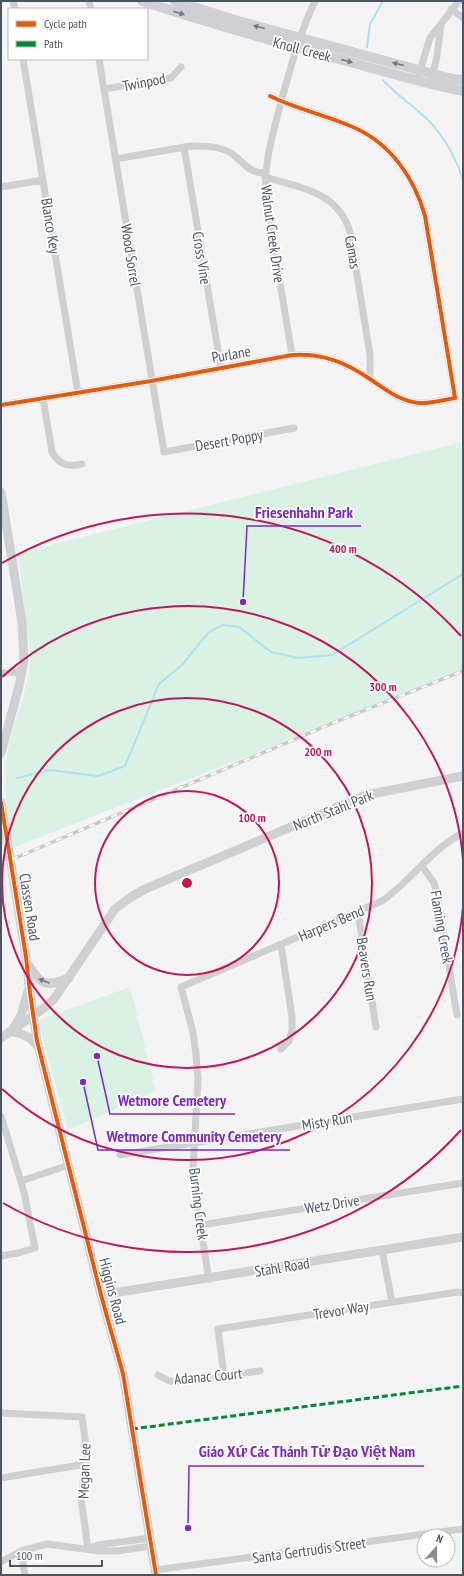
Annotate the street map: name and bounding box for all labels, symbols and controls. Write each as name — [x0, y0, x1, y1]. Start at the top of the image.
legend — [8, 8, 148, 60]
one-way arrow — [173, 10, 185, 16]
text: Cycle path — [44, 16, 87, 31]
one-way arrow — [253, 24, 265, 30]
street label: Knoll Creek — [271, 32, 333, 66]
text: Path — [44, 36, 62, 51]
one-way arrow — [341, 58, 353, 64]
one-way arrow — [392, 61, 404, 67]
street label: Twinpod — [121, 69, 167, 95]
street label: Walnut Creek Drive — [257, 184, 289, 284]
street label: Blanco Key — [37, 197, 65, 256]
street label: Wood Sorrel — [117, 222, 145, 288]
street label: Cross Vine — [188, 230, 216, 286]
street label: Camas — [341, 234, 365, 270]
street label: Purlane — [210, 341, 252, 367]
street label: Desert Poppy — [194, 425, 265, 455]
callout: Friesenhahn Park — [247, 498, 361, 526]
text: Friesenhahn Park — [255, 502, 353, 522]
text: 400 m — [329, 541, 357, 556]
text: 300 m — [369, 679, 397, 694]
text: 200 m — [304, 744, 332, 759]
street label: North Stahl Park — [290, 785, 376, 835]
text: 100 m — [238, 810, 266, 825]
street label: Classen Road — [15, 872, 45, 942]
centre of rings — [180, 876, 194, 890]
street label: Flaming Creek — [426, 889, 458, 965]
street label: Harpers Bend — [295, 901, 367, 945]
street label: Beavers Run — [353, 936, 381, 1002]
one-way arrow — [38, 978, 50, 985]
callout: Wetmore Cemetery — [110, 1086, 235, 1114]
text: Wetmore Cemetery — [117, 1090, 227, 1110]
street label: Misty Run — [301, 1108, 353, 1134]
callout: Wetmore Community Cemetery — [98, 1122, 290, 1150]
text: Wetmore Community Cemetery — [106, 1126, 282, 1146]
street label: Burning Creek — [185, 1167, 213, 1241]
street label: Wetz Drive — [303, 1190, 361, 1218]
street label: Stahl Road — [253, 1253, 311, 1281]
street label: Higgins Road — [95, 1256, 131, 1326]
street label: Trevor Way — [312, 1296, 371, 1324]
street label: Adanac Court — [173, 1364, 243, 1388]
callout: Giáo Xứ Các Thánh Tử Đạo Việt Nam — [189, 1438, 424, 1466]
text: Giáo Xứ Các Thánh Tử Đạo Việt Nam — [199, 1441, 415, 1461]
street label: Megan Lee — [74, 1443, 94, 1499]
north arrow — [416, 1528, 456, 1568]
text: N — [434, 1531, 445, 1546]
street label: Santa Gertrudis Street — [251, 1533, 367, 1567]
scale bar — [10, 1542, 102, 1568]
text: 100 m — [16, 1548, 43, 1563]

